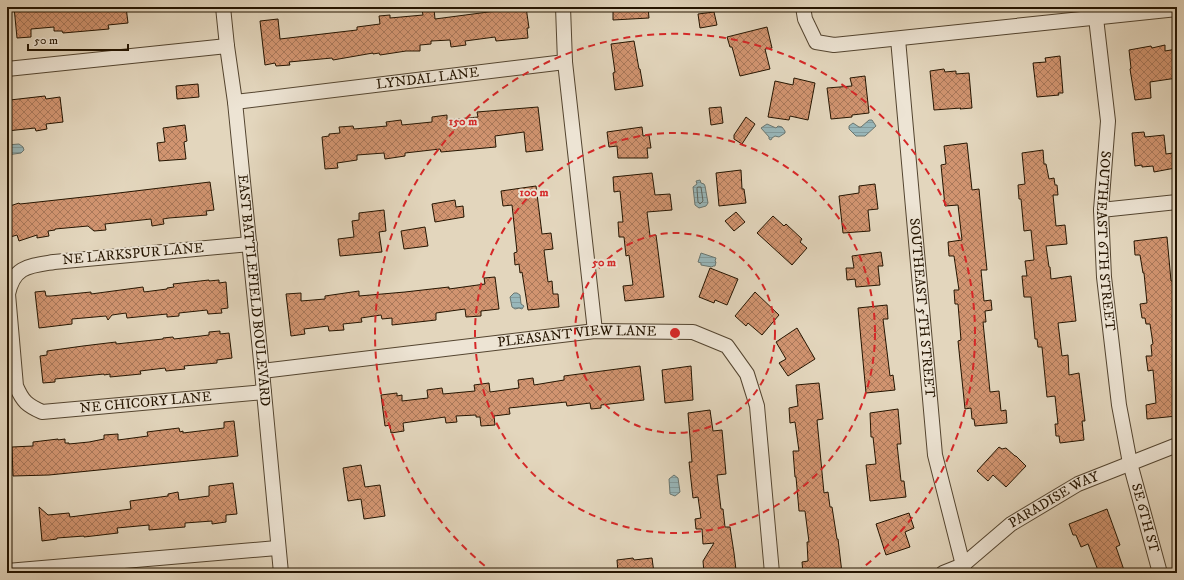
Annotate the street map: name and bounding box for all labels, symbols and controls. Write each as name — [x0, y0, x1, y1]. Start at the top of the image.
scale bar — [28, 26, 128, 52]
text: 50 m — [34, 33, 58, 48]
street label: LYNDAL LANE — [375, 64, 480, 94]
text: 150 m — [449, 114, 477, 129]
street label: SOUTHEAST 6TH STREET — [1092, 150, 1119, 332]
street label: EAST BATTLEFIELD BOULEVARD — [233, 173, 274, 407]
text: 100 m — [520, 185, 548, 200]
street label: SOUTHEAST 5TH STREET — [905, 217, 939, 399]
street label: NE LARKSPUR LANE — [62, 239, 205, 269]
text: 50 m — [591, 255, 616, 270]
street label: PLEASANT VIEW LANE — [496, 321, 657, 352]
centre of rings — [668, 326, 682, 340]
street label: NE CHICORY LANE — [79, 388, 212, 418]
street label: PARADISE WAY — [1005, 468, 1102, 532]
street label: SE 6TH ST — [1127, 481, 1163, 555]

